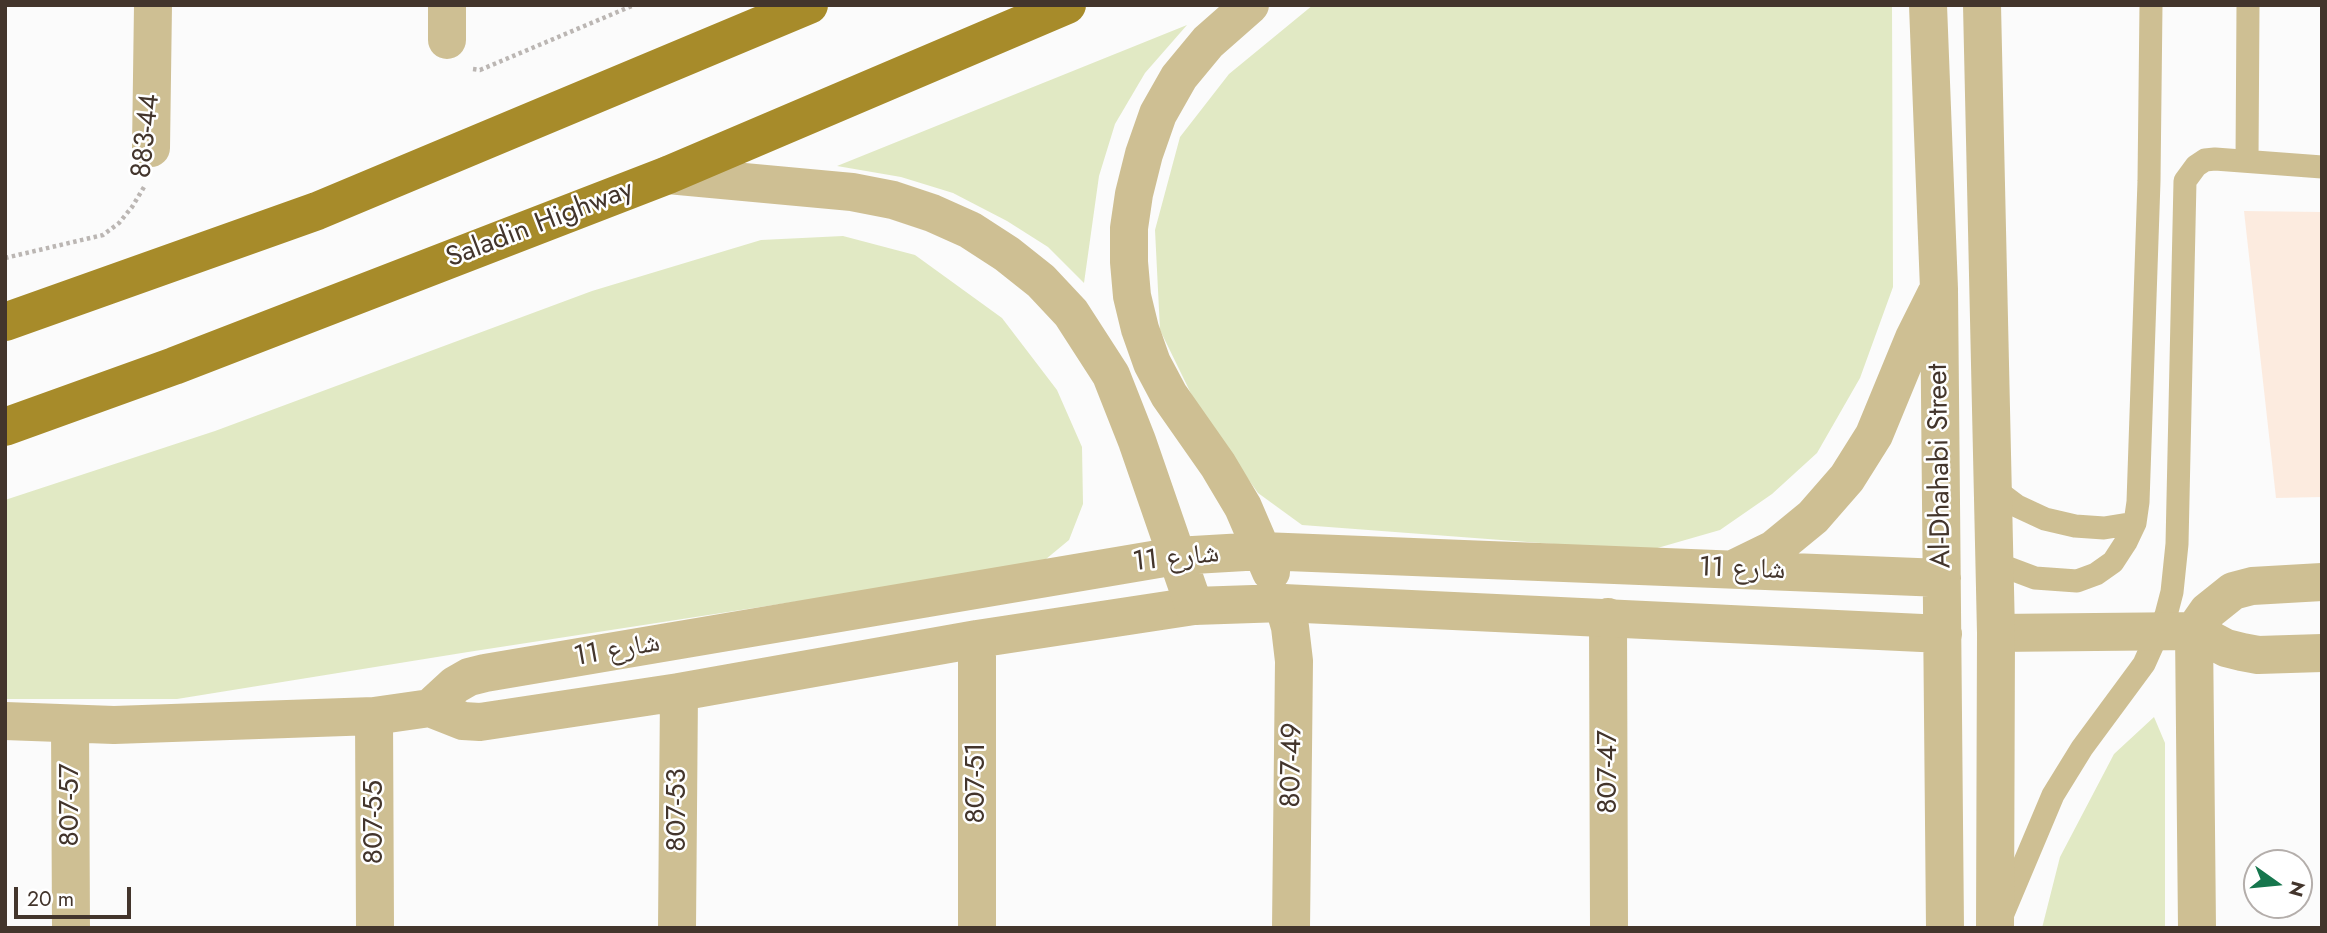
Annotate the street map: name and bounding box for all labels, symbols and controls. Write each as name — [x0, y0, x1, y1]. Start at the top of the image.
street label: 883-44 — [126, 92, 168, 180]
street label: Saladin Highway — [442, 174, 638, 276]
street label: Al-Dhahabi Street — [1922, 363, 1960, 569]
street label: شارع 11 — [1131, 538, 1221, 580]
street label: شارع 11 — [1698, 552, 1786, 588]
street label: شارع 11 — [571, 627, 663, 675]
street label: 807-49 — [1275, 722, 1311, 808]
street label: 807-47 — [1592, 730, 1626, 814]
street label: 807-51 — [960, 742, 994, 824]
street label: 807-57 — [54, 763, 88, 847]
street label: 807-53 — [661, 768, 695, 852]
street label: 807-55 — [358, 780, 392, 864]
north arrow — [2243, 849, 2313, 919]
scale bar — [18, 874, 135, 918]
text: N — [2282, 878, 2312, 900]
text: 20 m — [27, 884, 74, 914]

